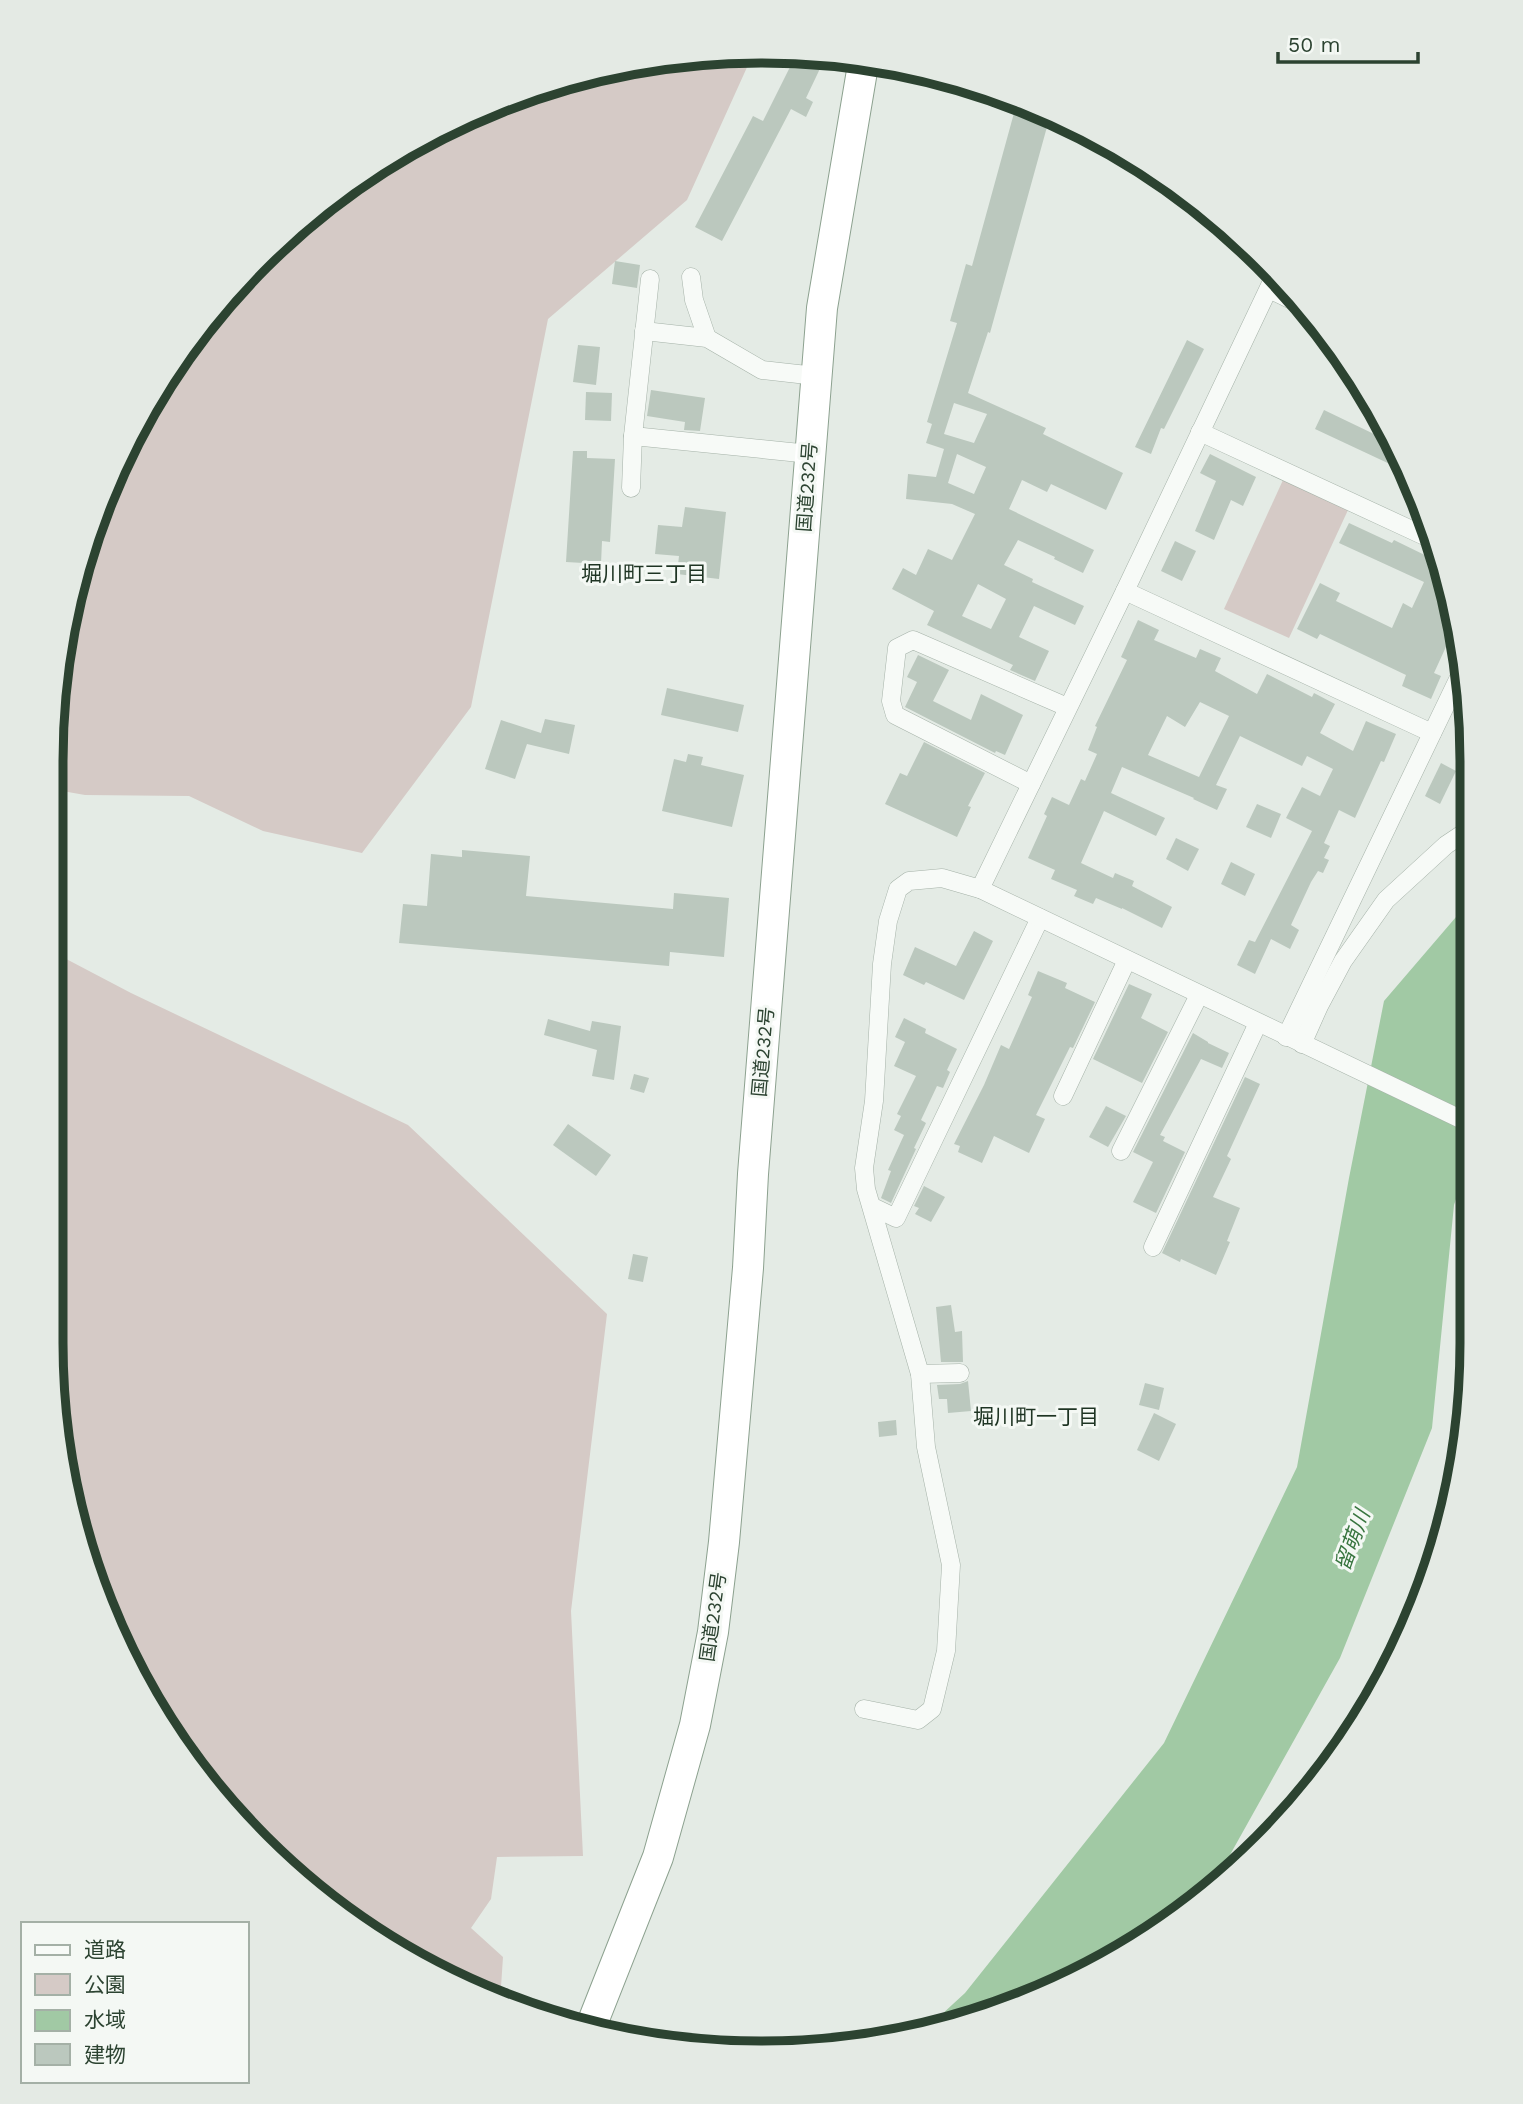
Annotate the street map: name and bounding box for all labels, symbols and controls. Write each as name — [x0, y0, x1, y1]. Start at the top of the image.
scale bar — [1278, 21, 1418, 65]
text: 50 m — [1288, 32, 1340, 57]
street label: 国道232号 — [792, 441, 822, 533]
district label: 堀川町三丁目 — [581, 561, 707, 586]
street label: 国道232号 — [748, 1006, 778, 1098]
district label: 堀川町一丁目 — [973, 1404, 1099, 1429]
water label: 留萌川 — [1329, 1504, 1375, 1574]
street label: 国道232号 — [695, 1571, 731, 1663]
legend — [21, 1922, 248, 2083]
text: 道路 — [84, 1937, 126, 1962]
text: 公園 — [84, 1972, 126, 1997]
text: 水域 — [84, 2007, 126, 2032]
text: 建物 — [84, 2042, 126, 2067]

